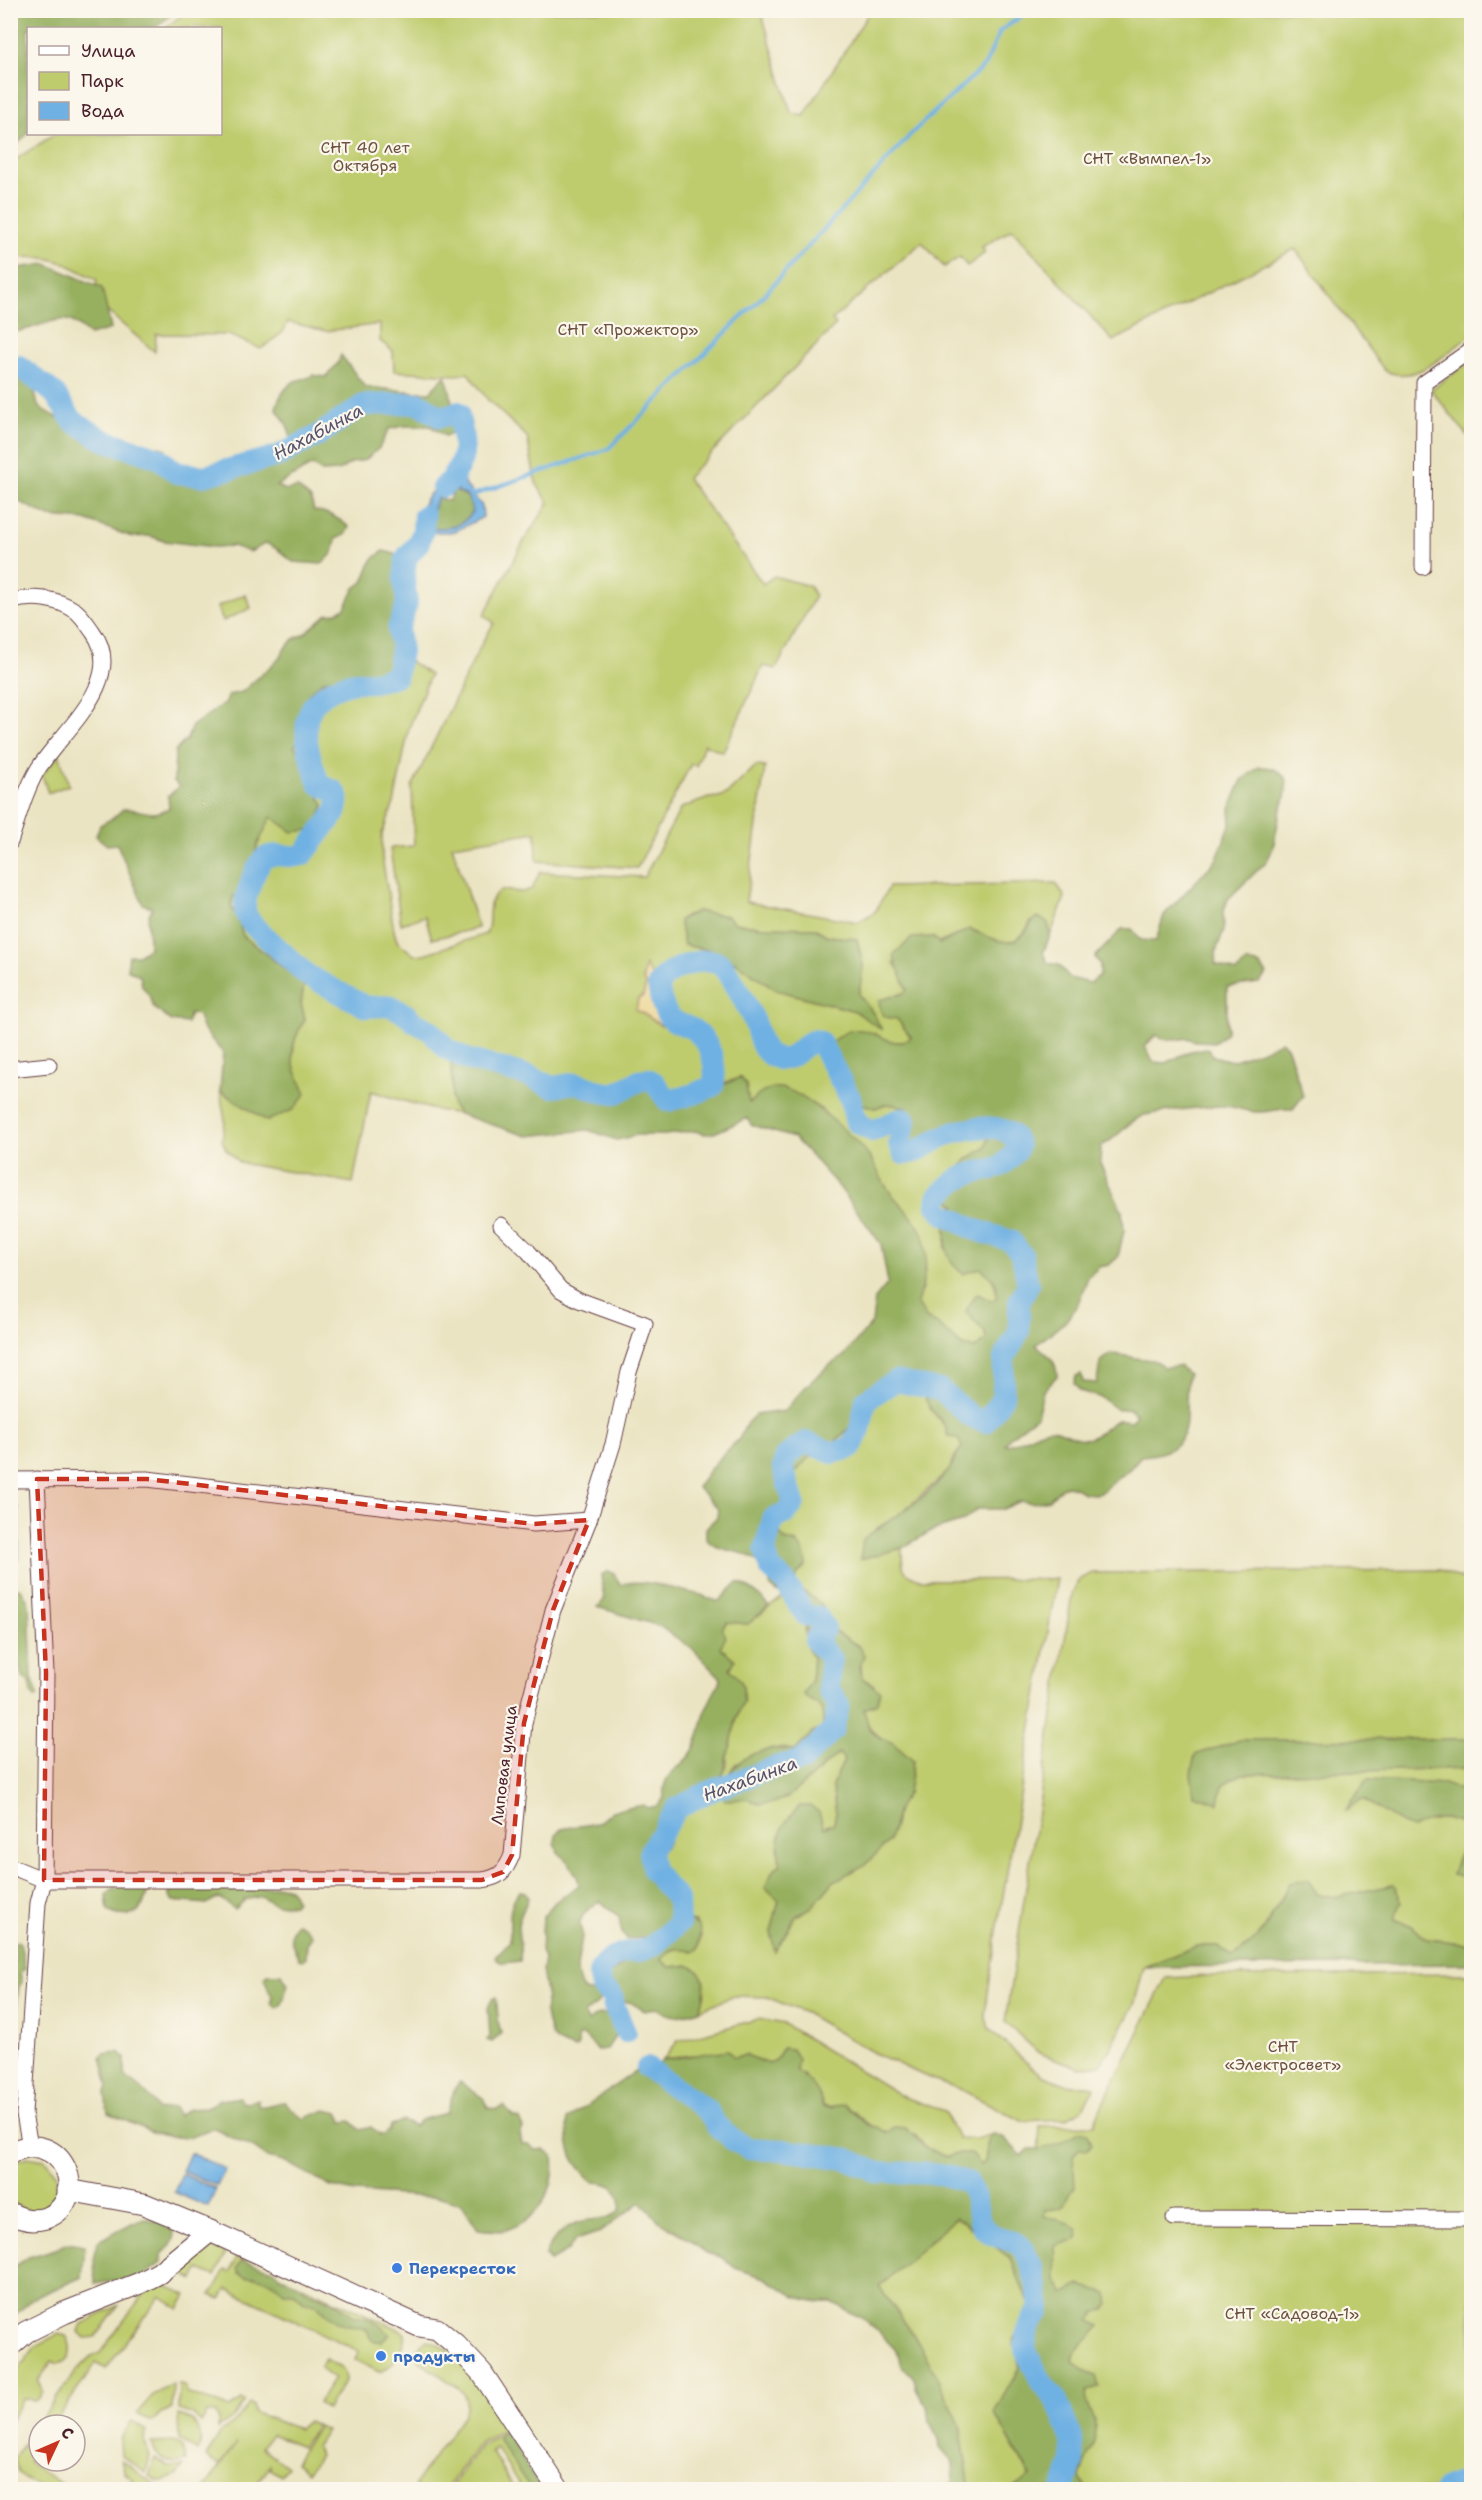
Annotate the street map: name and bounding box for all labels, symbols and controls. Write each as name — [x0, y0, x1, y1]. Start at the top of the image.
legend — [27, 27, 222, 135]
text: Улица — [81, 39, 135, 63]
text: Парк — [81, 69, 124, 93]
text: Вода — [81, 99, 124, 123]
park label: СНТ 40 лет Октября — [320, 137, 410, 176]
park label: СНТ «Вымпел-1» — [1083, 148, 1211, 169]
park label: СНТ «Прожектор» — [558, 319, 698, 340]
water label: Нахабинка — [269, 398, 367, 466]
street label: Липовая улица — [486, 1704, 522, 1826]
water label: Нахабинка — [699, 1751, 801, 1807]
park label: СНТ «Электросвет» — [1225, 2036, 1341, 2075]
place label: Перекресток — [409, 2258, 516, 2279]
marker: Перекресток — [390, 2261, 404, 2275]
park label: СНТ «Садовод-1» — [1225, 2303, 1359, 2324]
place label: продукты — [393, 2346, 476, 2367]
marker: продукты — [374, 2349, 388, 2363]
north arrow — [27, 2413, 87, 2473]
text: С — [56, 2422, 79, 2444]

